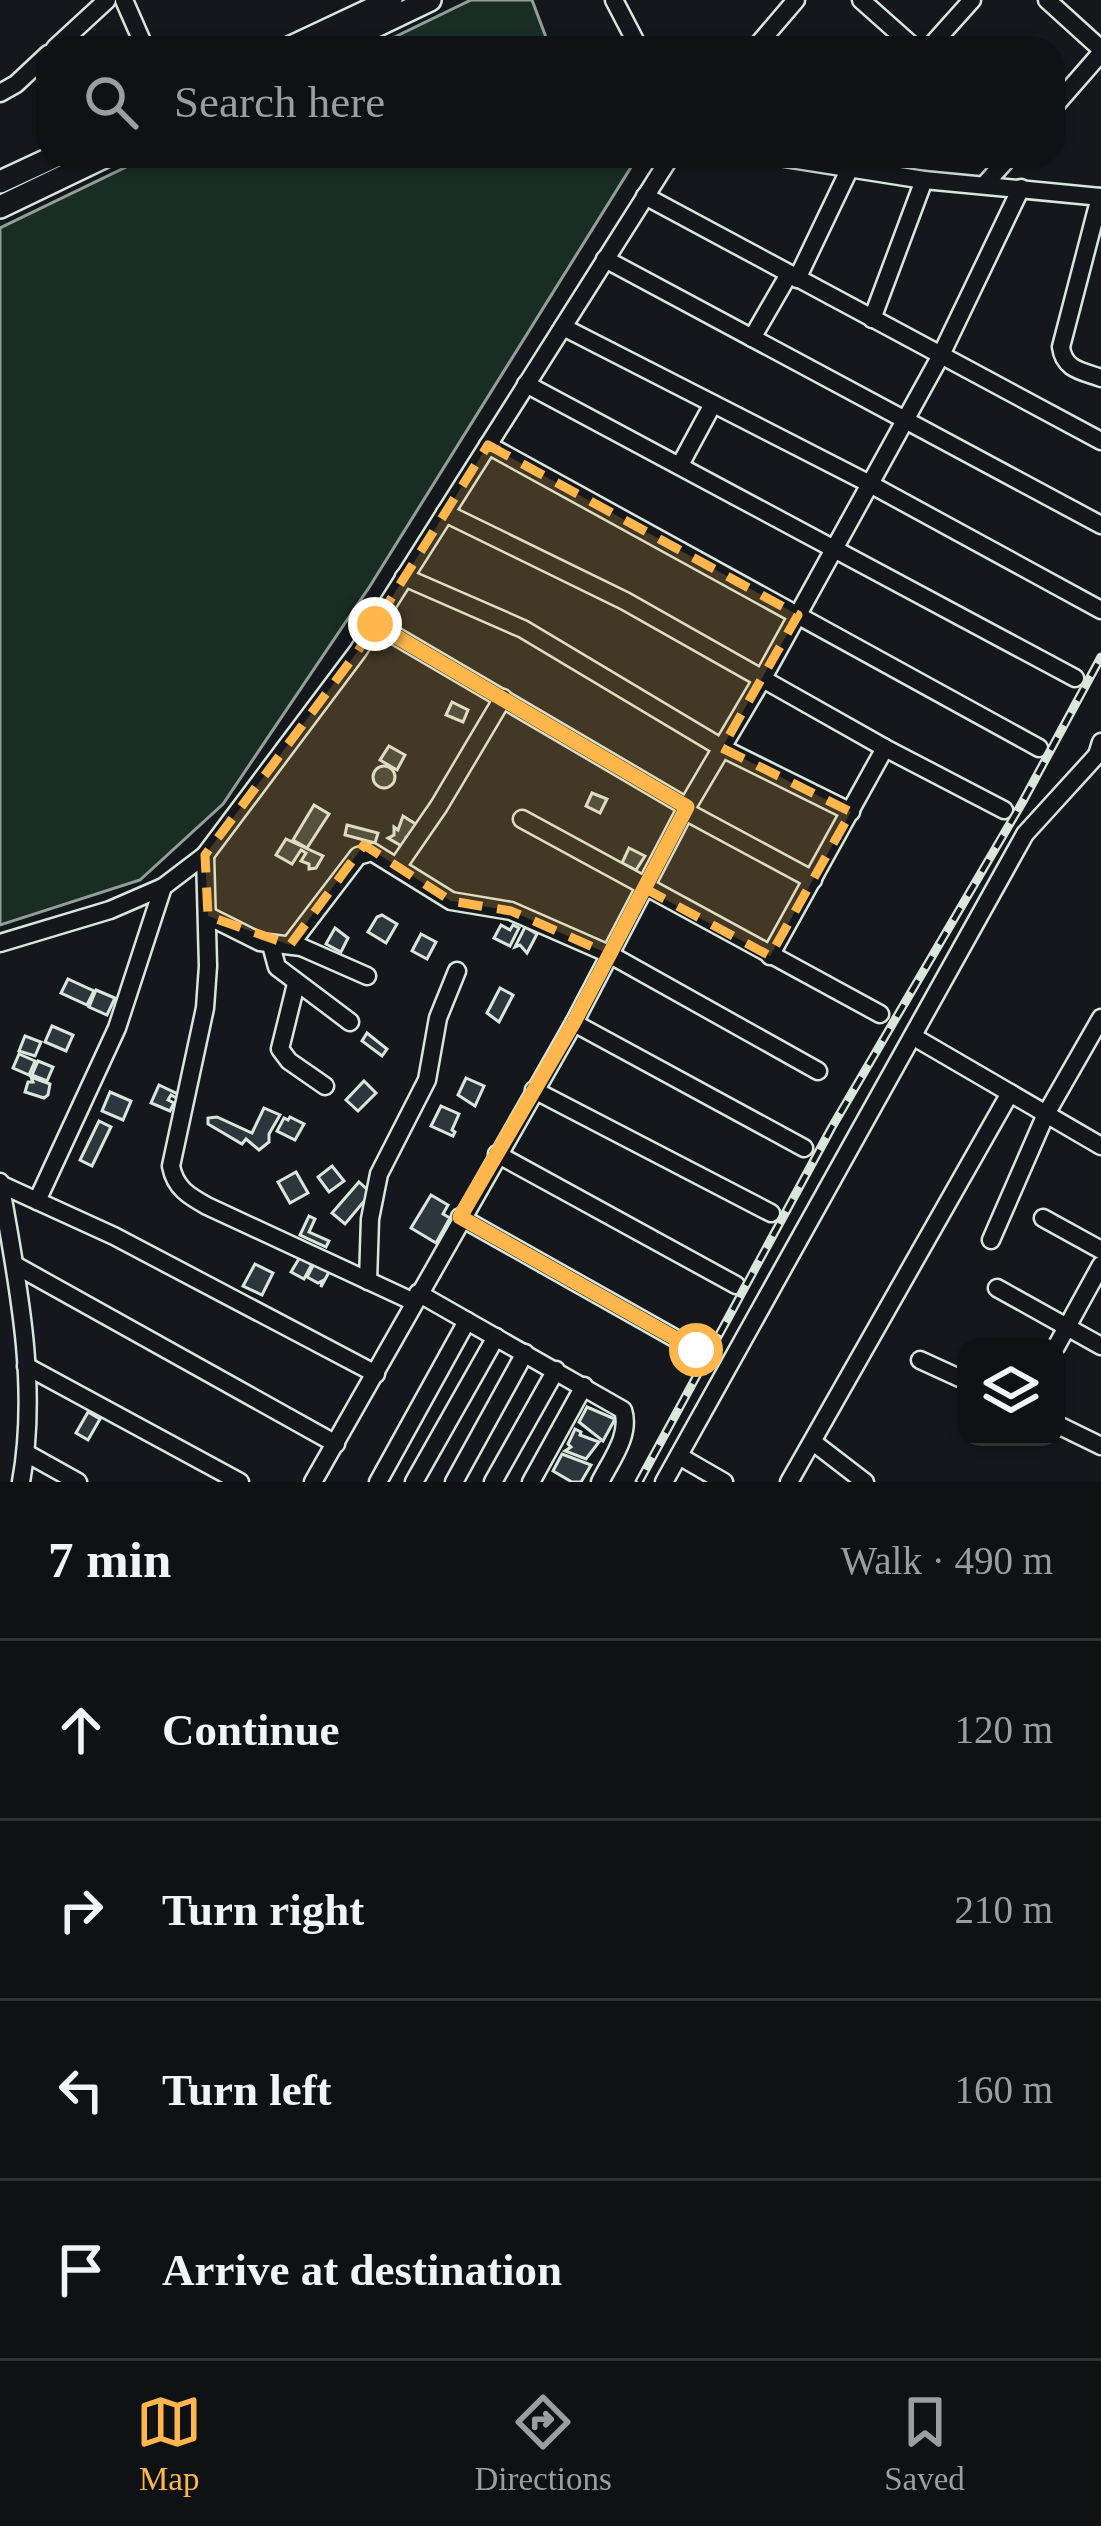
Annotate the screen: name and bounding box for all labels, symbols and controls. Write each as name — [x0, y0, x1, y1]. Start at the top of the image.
search box — [36, 36, 1065, 168]
icon: search — [78, 69, 144, 135]
text: Search here — [174, 77, 385, 127]
route end — [348, 597, 402, 651]
route start — [669, 1323, 723, 1377]
map controls — [957, 1338, 1065, 1446]
button: layers — [957, 1338, 1065, 1446]
text: 7 min — [48, 1532, 171, 1588]
text: Walk · 490 m — [841, 1539, 1053, 1582]
icon: ahead — [48, 1697, 114, 1763]
text: Continue — [162, 1705, 340, 1755]
text: 120 m — [954, 1708, 1053, 1751]
icon: right — [48, 1877, 114, 1943]
text: Turn right — [162, 1885, 364, 1935]
text: 210 m — [954, 1888, 1053, 1931]
icon: left — [48, 2057, 114, 2123]
text: Turn left — [162, 2065, 332, 2115]
text: 160 m — [954, 2068, 1053, 2111]
icon: arrive — [48, 2237, 114, 2303]
text: Arrive at destination — [162, 2245, 562, 2295]
tab: Map — [136, 2389, 202, 2498]
tab: Directions — [474, 2389, 612, 2498]
tab: Saved — [884, 2389, 965, 2498]

